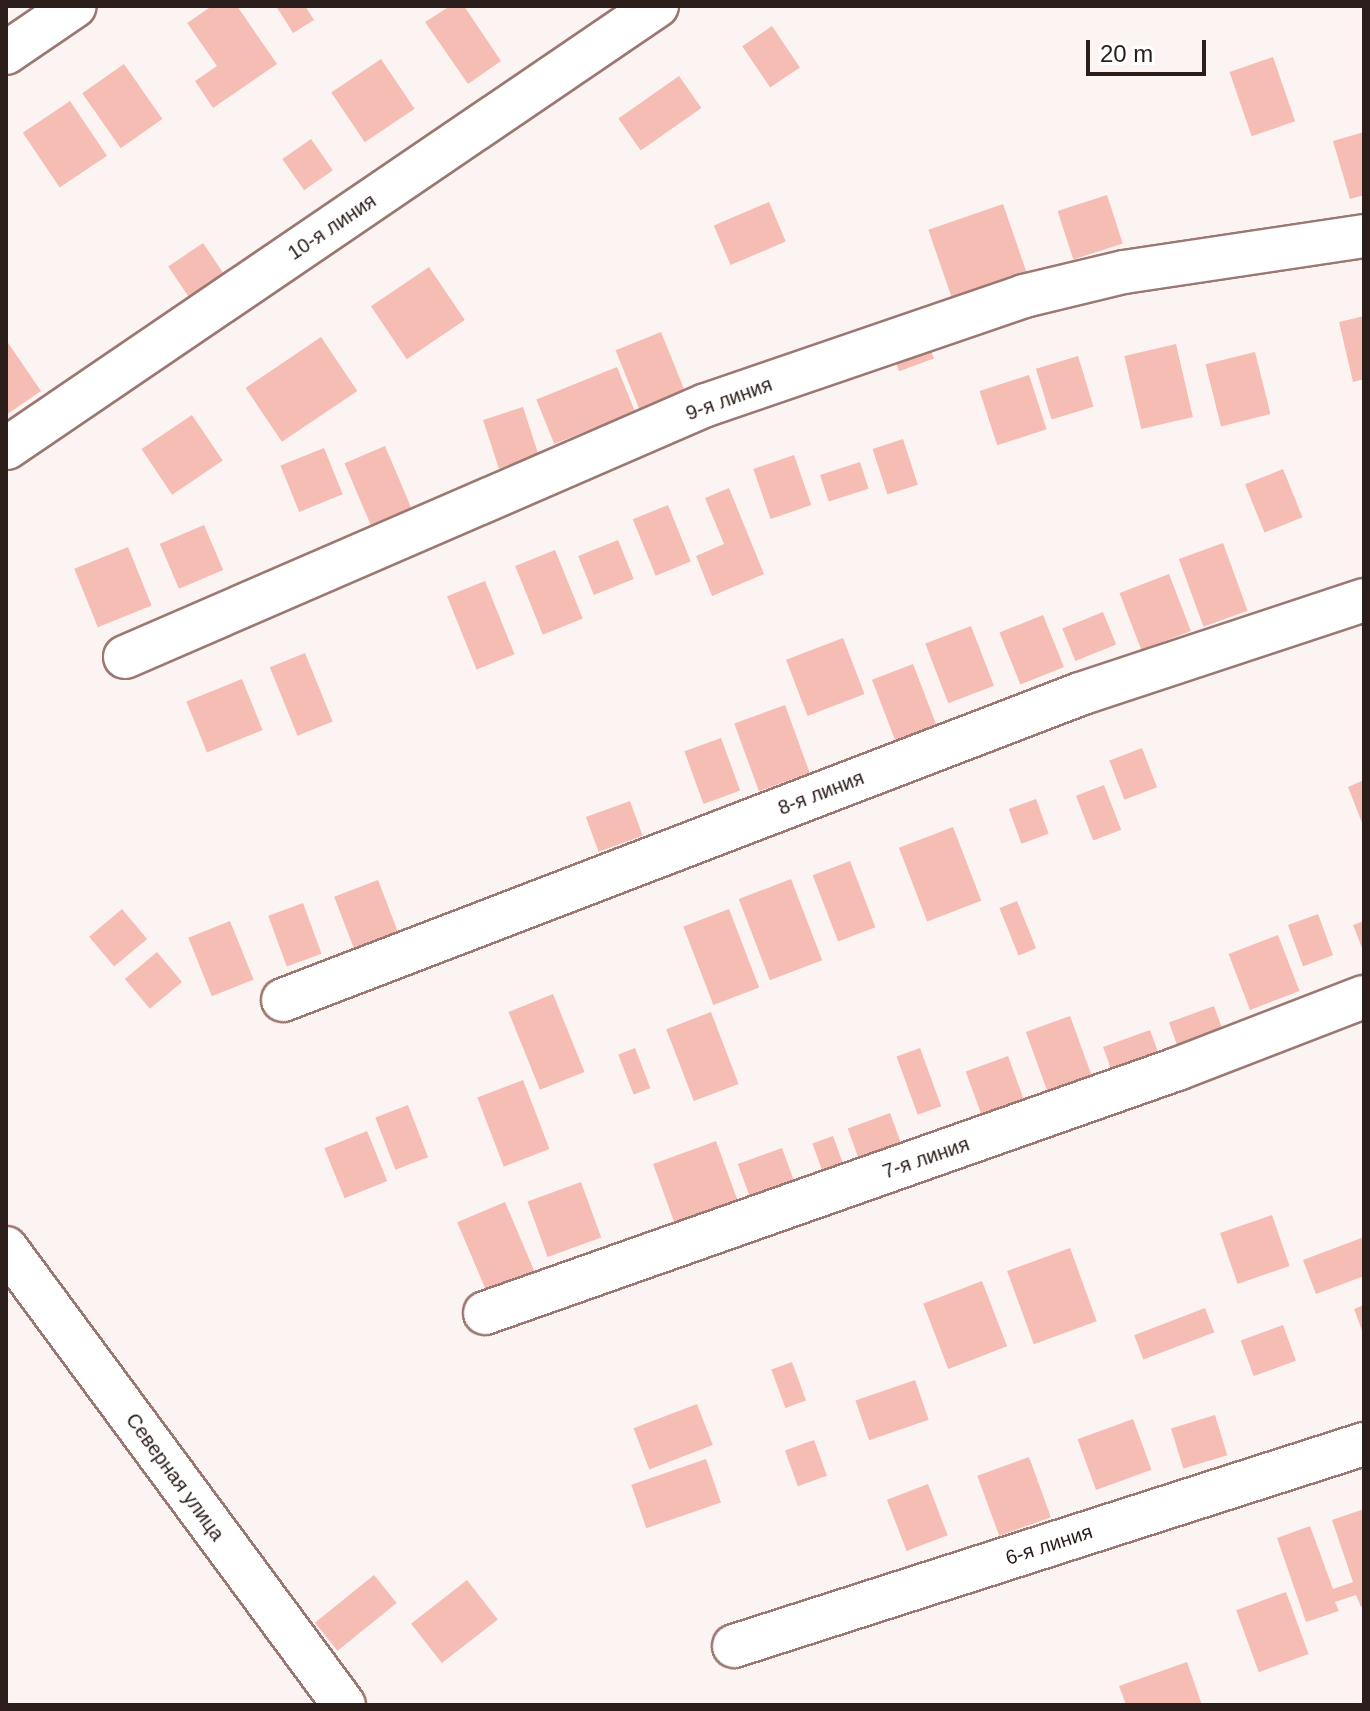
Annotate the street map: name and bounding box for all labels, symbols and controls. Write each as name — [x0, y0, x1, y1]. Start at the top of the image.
scale bar — [1090, 24, 1210, 74]
text: 20 m — [1100, 40, 1153, 67]
street label: 10-я линия — [283, 189, 381, 265]
street label: 9-я линия — [683, 372, 775, 426]
street label: 8-я линия — [775, 766, 867, 820]
street label: 7-я линия — [880, 1132, 972, 1184]
street label: Северная улица — [121, 1409, 229, 1545]
street label: 6-я линия — [1002, 1520, 1096, 1570]

